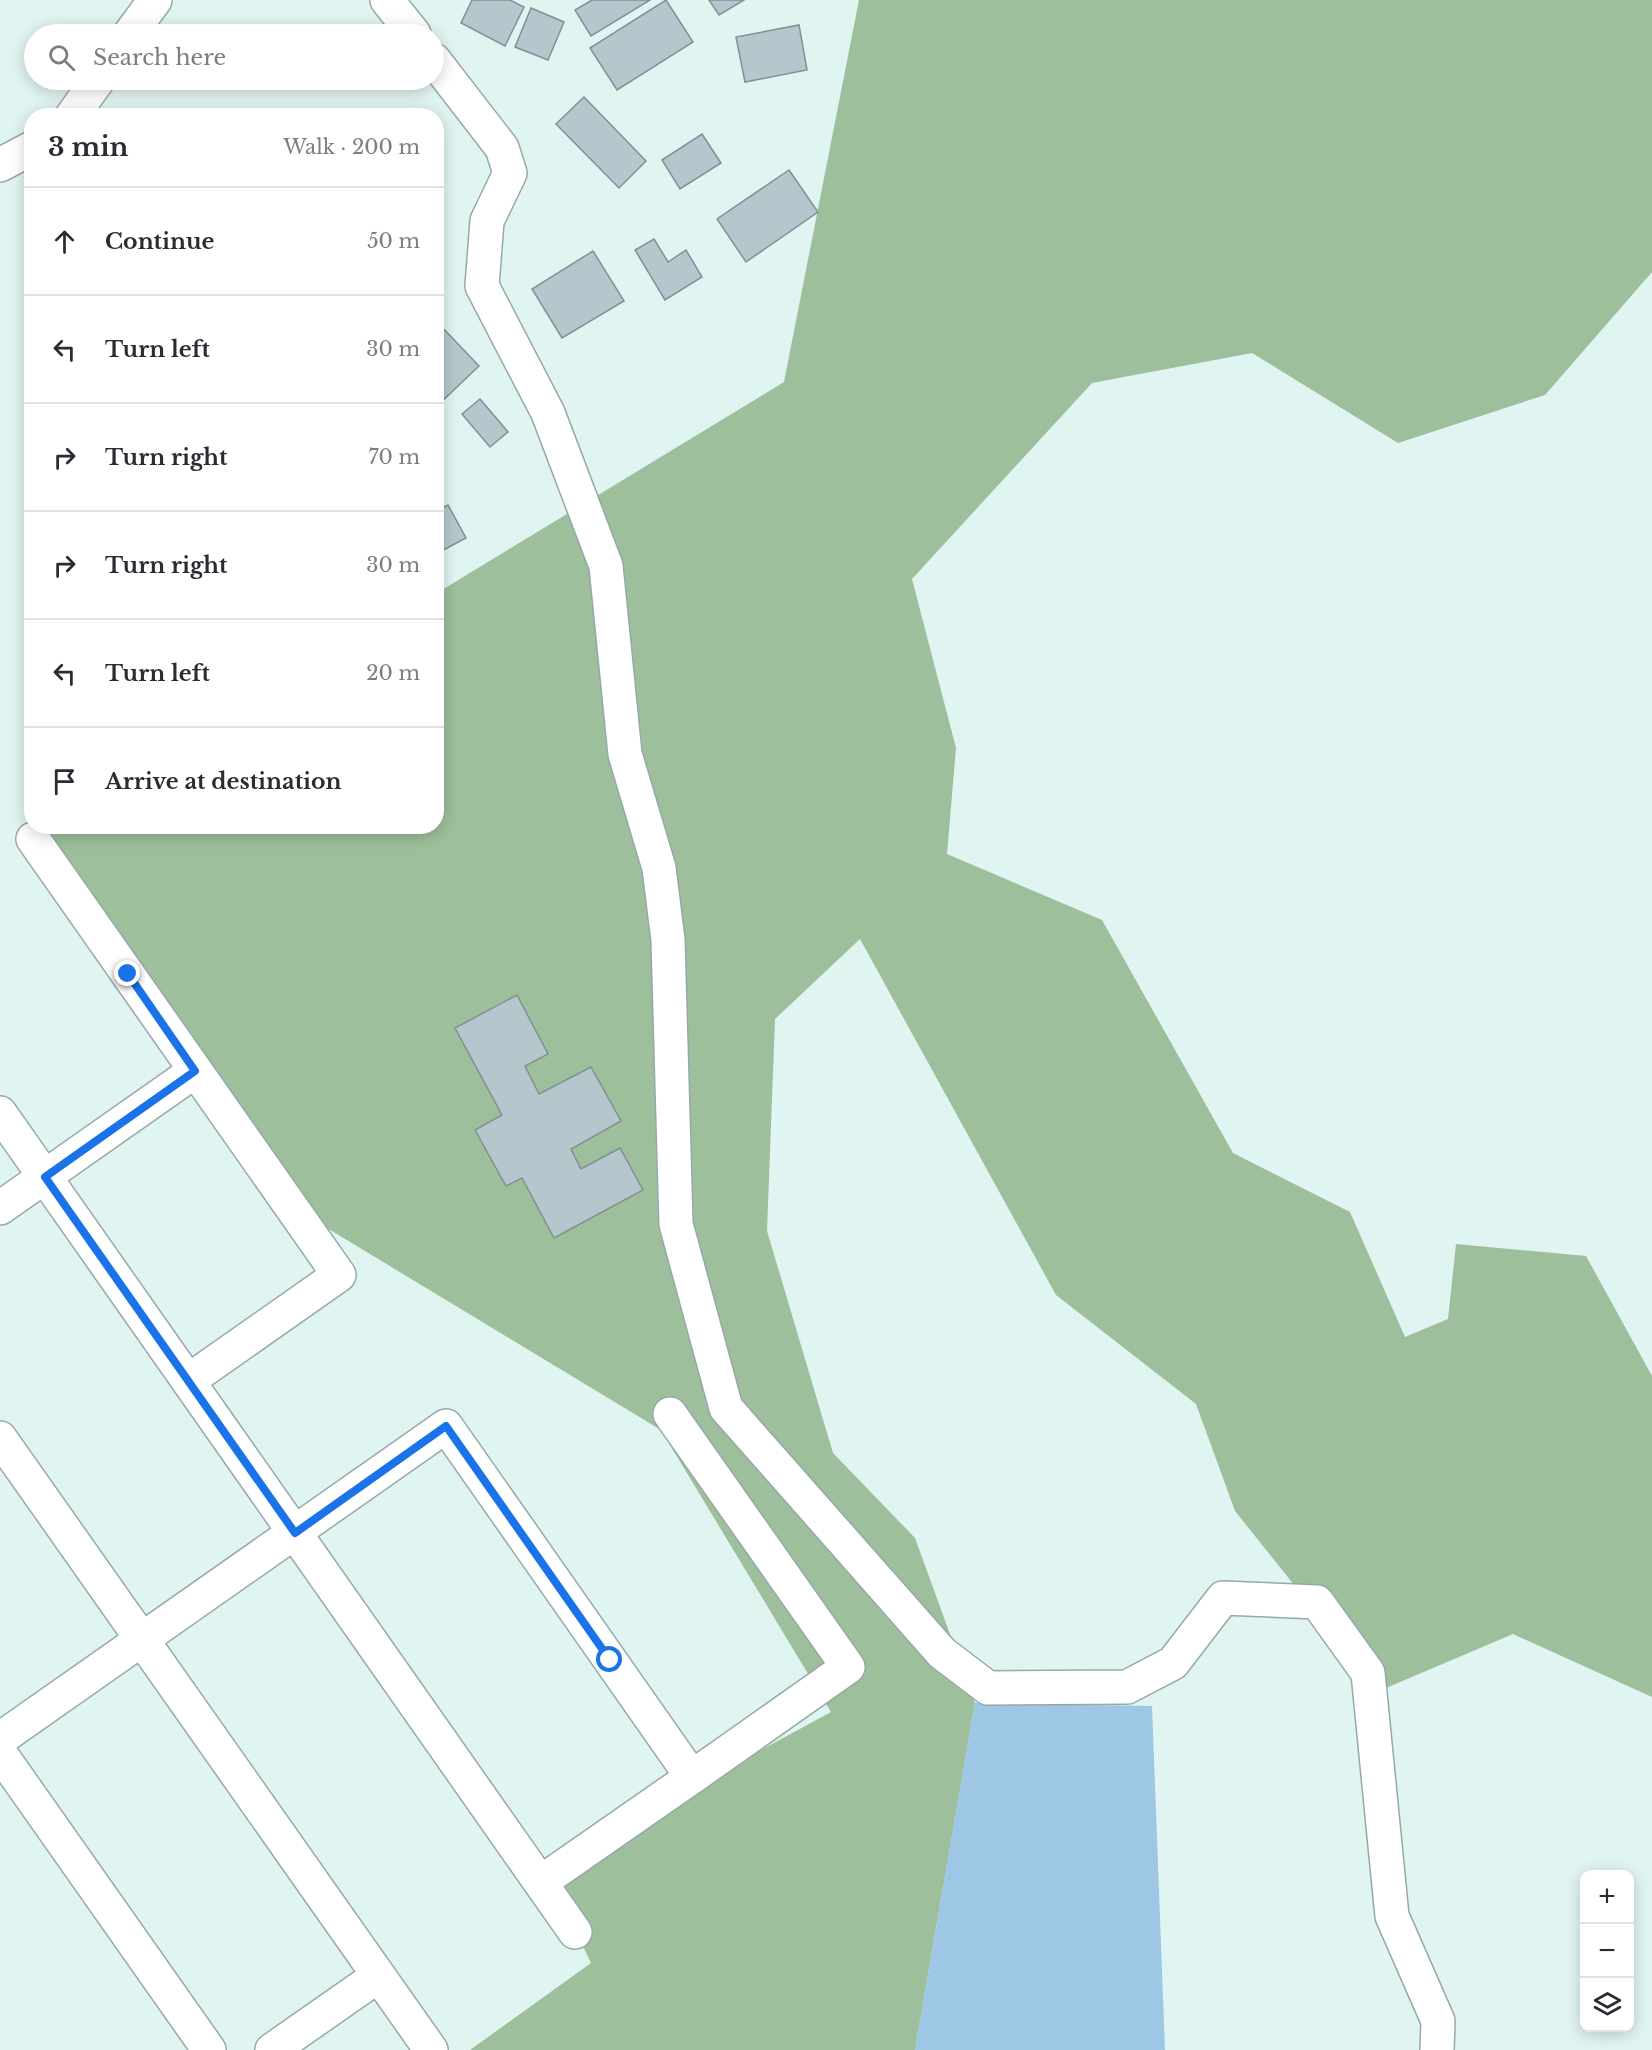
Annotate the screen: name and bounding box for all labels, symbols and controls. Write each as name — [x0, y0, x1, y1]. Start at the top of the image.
search box — [24, 24, 444, 90]
icon: search — [45, 41, 78, 74]
text: Search here — [93, 44, 226, 71]
text: 3 min — [48, 131, 129, 163]
text: Walk · 200 m — [283, 135, 420, 159]
icon: ahead — [48, 225, 81, 258]
text: Continue — [105, 228, 214, 255]
text: 50 m — [367, 229, 420, 253]
icon: left — [48, 333, 81, 366]
text: Turn left — [105, 336, 210, 363]
text: 30 m — [366, 337, 420, 361]
icon: right — [48, 441, 81, 474]
text: Turn right — [105, 444, 227, 471]
text: 70 m — [368, 445, 420, 469]
icon: right — [48, 549, 81, 582]
text: Turn right — [105, 552, 227, 579]
text: 30 m — [366, 553, 420, 577]
icon: left — [48, 657, 81, 690]
text: Turn left — [105, 660, 210, 687]
text: 20 m — [366, 661, 420, 685]
icon: arrive — [48, 765, 81, 798]
text: Arrive at destination — [105, 768, 342, 795]
route end — [114, 960, 140, 986]
route start — [596, 1646, 622, 1672]
map controls — [1580, 1870, 1634, 2032]
button: + — [1580, 1870, 1634, 1924]
button: − — [1580, 1924, 1634, 1978]
button: layers — [1580, 1978, 1634, 2032]

